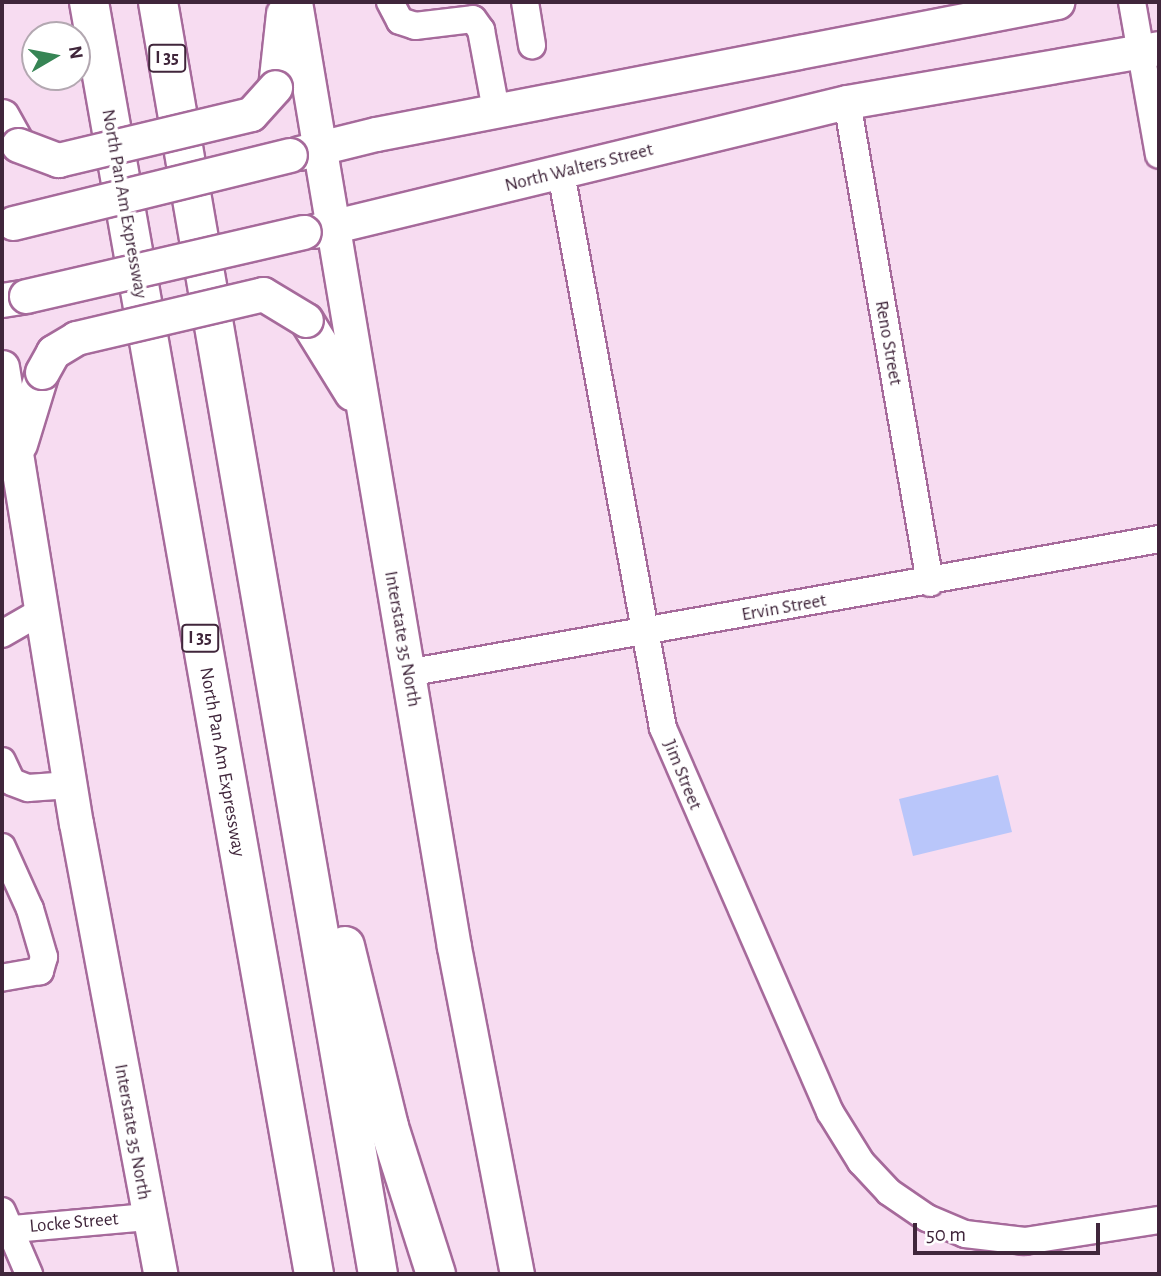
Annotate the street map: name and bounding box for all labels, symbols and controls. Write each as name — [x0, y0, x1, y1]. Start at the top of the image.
north arrow — [21, 21, 91, 91]
text: N — [65, 44, 86, 61]
road number: I 35 — [148, 44, 186, 72]
street label: North Pan Am Expressway — [96, 107, 152, 301]
street label: North Walters Street — [503, 139, 655, 197]
street label: Reno Street — [869, 299, 907, 387]
street label: Interstate 35 North — [379, 569, 425, 709]
street label: Ervin Street — [740, 589, 828, 627]
road number: I 35 — [181, 624, 219, 652]
street label: North Pan Am Expressway — [194, 665, 250, 859]
street label: Jim Street — [658, 737, 706, 813]
street label: Interstate 35 North — [109, 1062, 155, 1202]
street label: Locke Street — [29, 1208, 119, 1238]
scale bar — [916, 1210, 1103, 1254]
text: 50 m — [926, 1224, 966, 1245]

